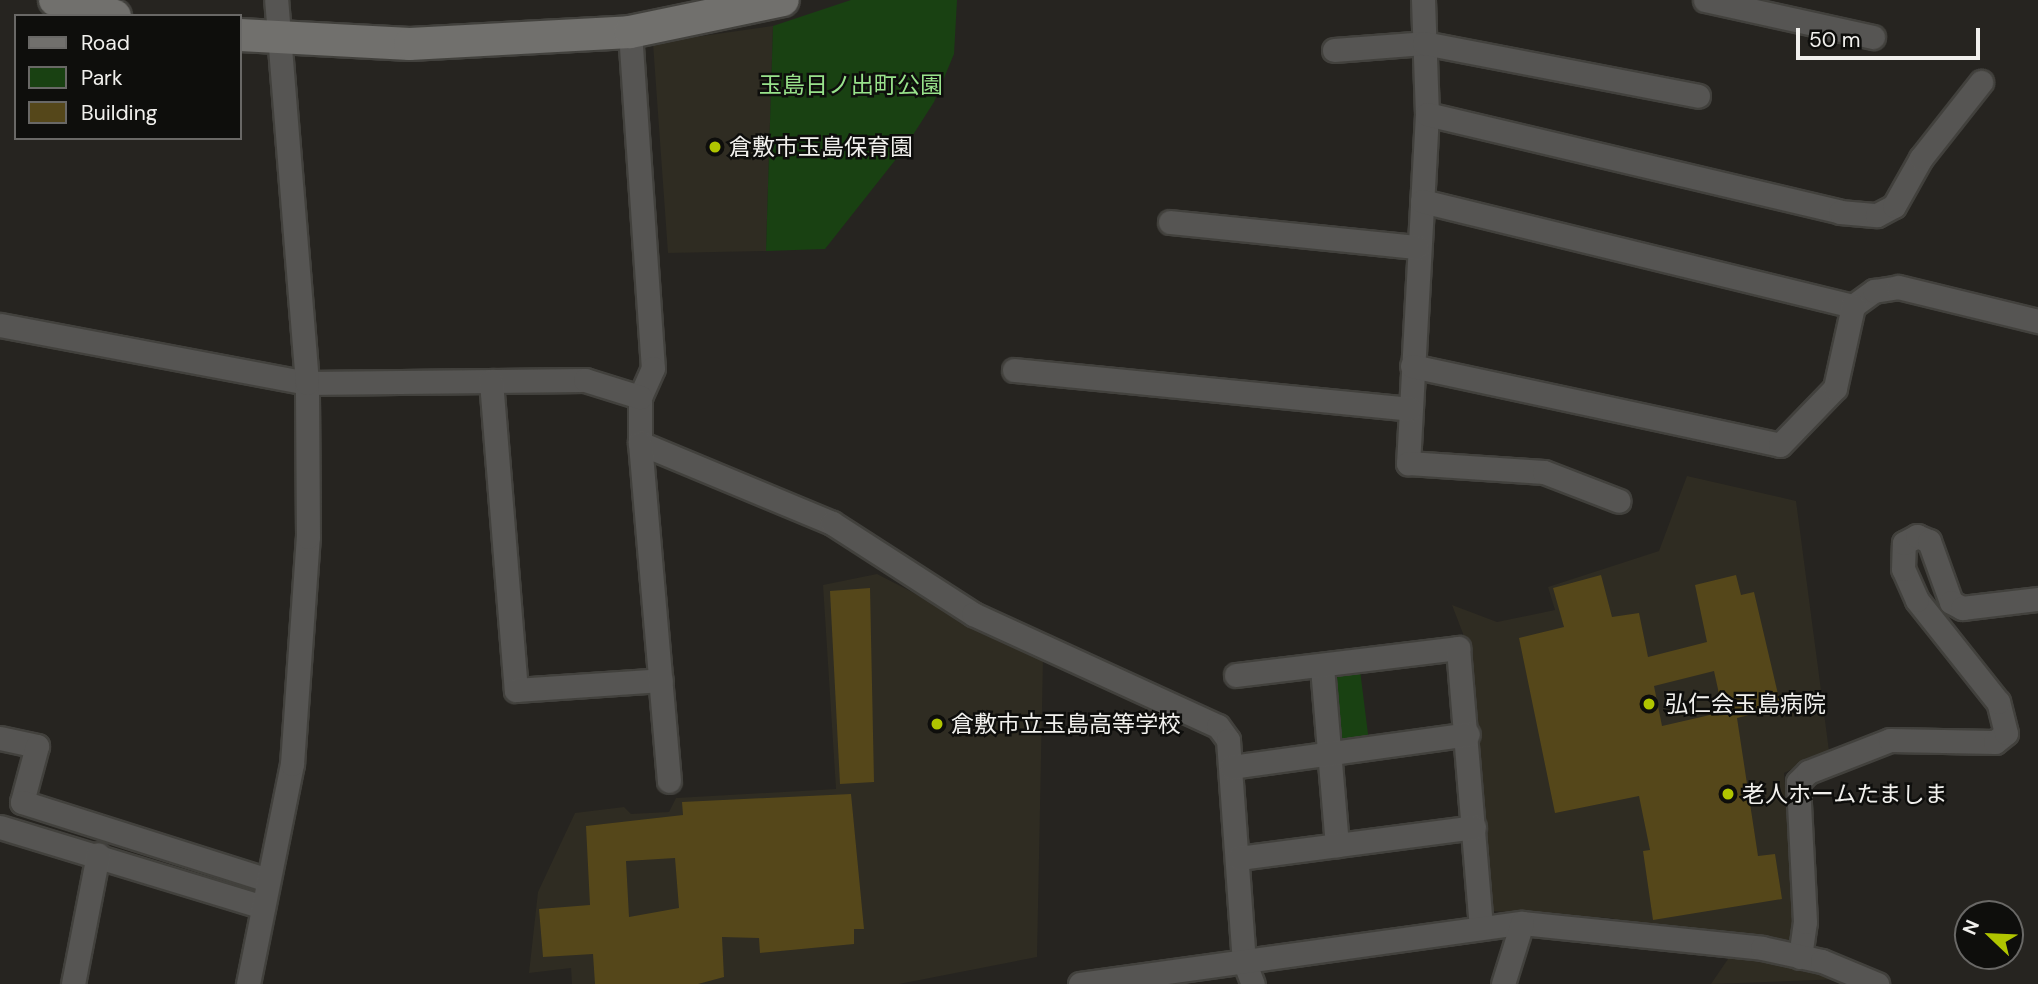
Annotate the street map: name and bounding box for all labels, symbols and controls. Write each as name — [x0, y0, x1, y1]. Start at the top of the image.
legend — [14, 14, 242, 140]
scale bar — [1800, 14, 1984, 58]
text: 50 m — [1809, 26, 1860, 54]
text: Road — [81, 29, 130, 57]
text: Park — [81, 64, 122, 92]
park label: 玉島日ノ出町公園 — [759, 71, 943, 99]
text: Building — [81, 99, 157, 127]
place label: 倉敷市玉島保育園 — [729, 133, 913, 161]
marker: 倉敷市玉島保育園 — [707, 139, 723, 155]
place label: 弘仁会玉島病院 — [1665, 690, 1826, 718]
marker: 弘仁会玉島病院 — [1639, 694, 1659, 714]
place label: 倉敷市立玉島高等学校 — [951, 710, 1181, 738]
marker: 倉敷市立玉島高等学校 — [929, 716, 945, 732]
place label: 老人ホームたましま — [1742, 780, 1949, 808]
marker: 老人ホームたましま — [1720, 786, 1736, 802]
north arrow — [1954, 900, 2024, 970]
text: N — [1957, 916, 1985, 939]

